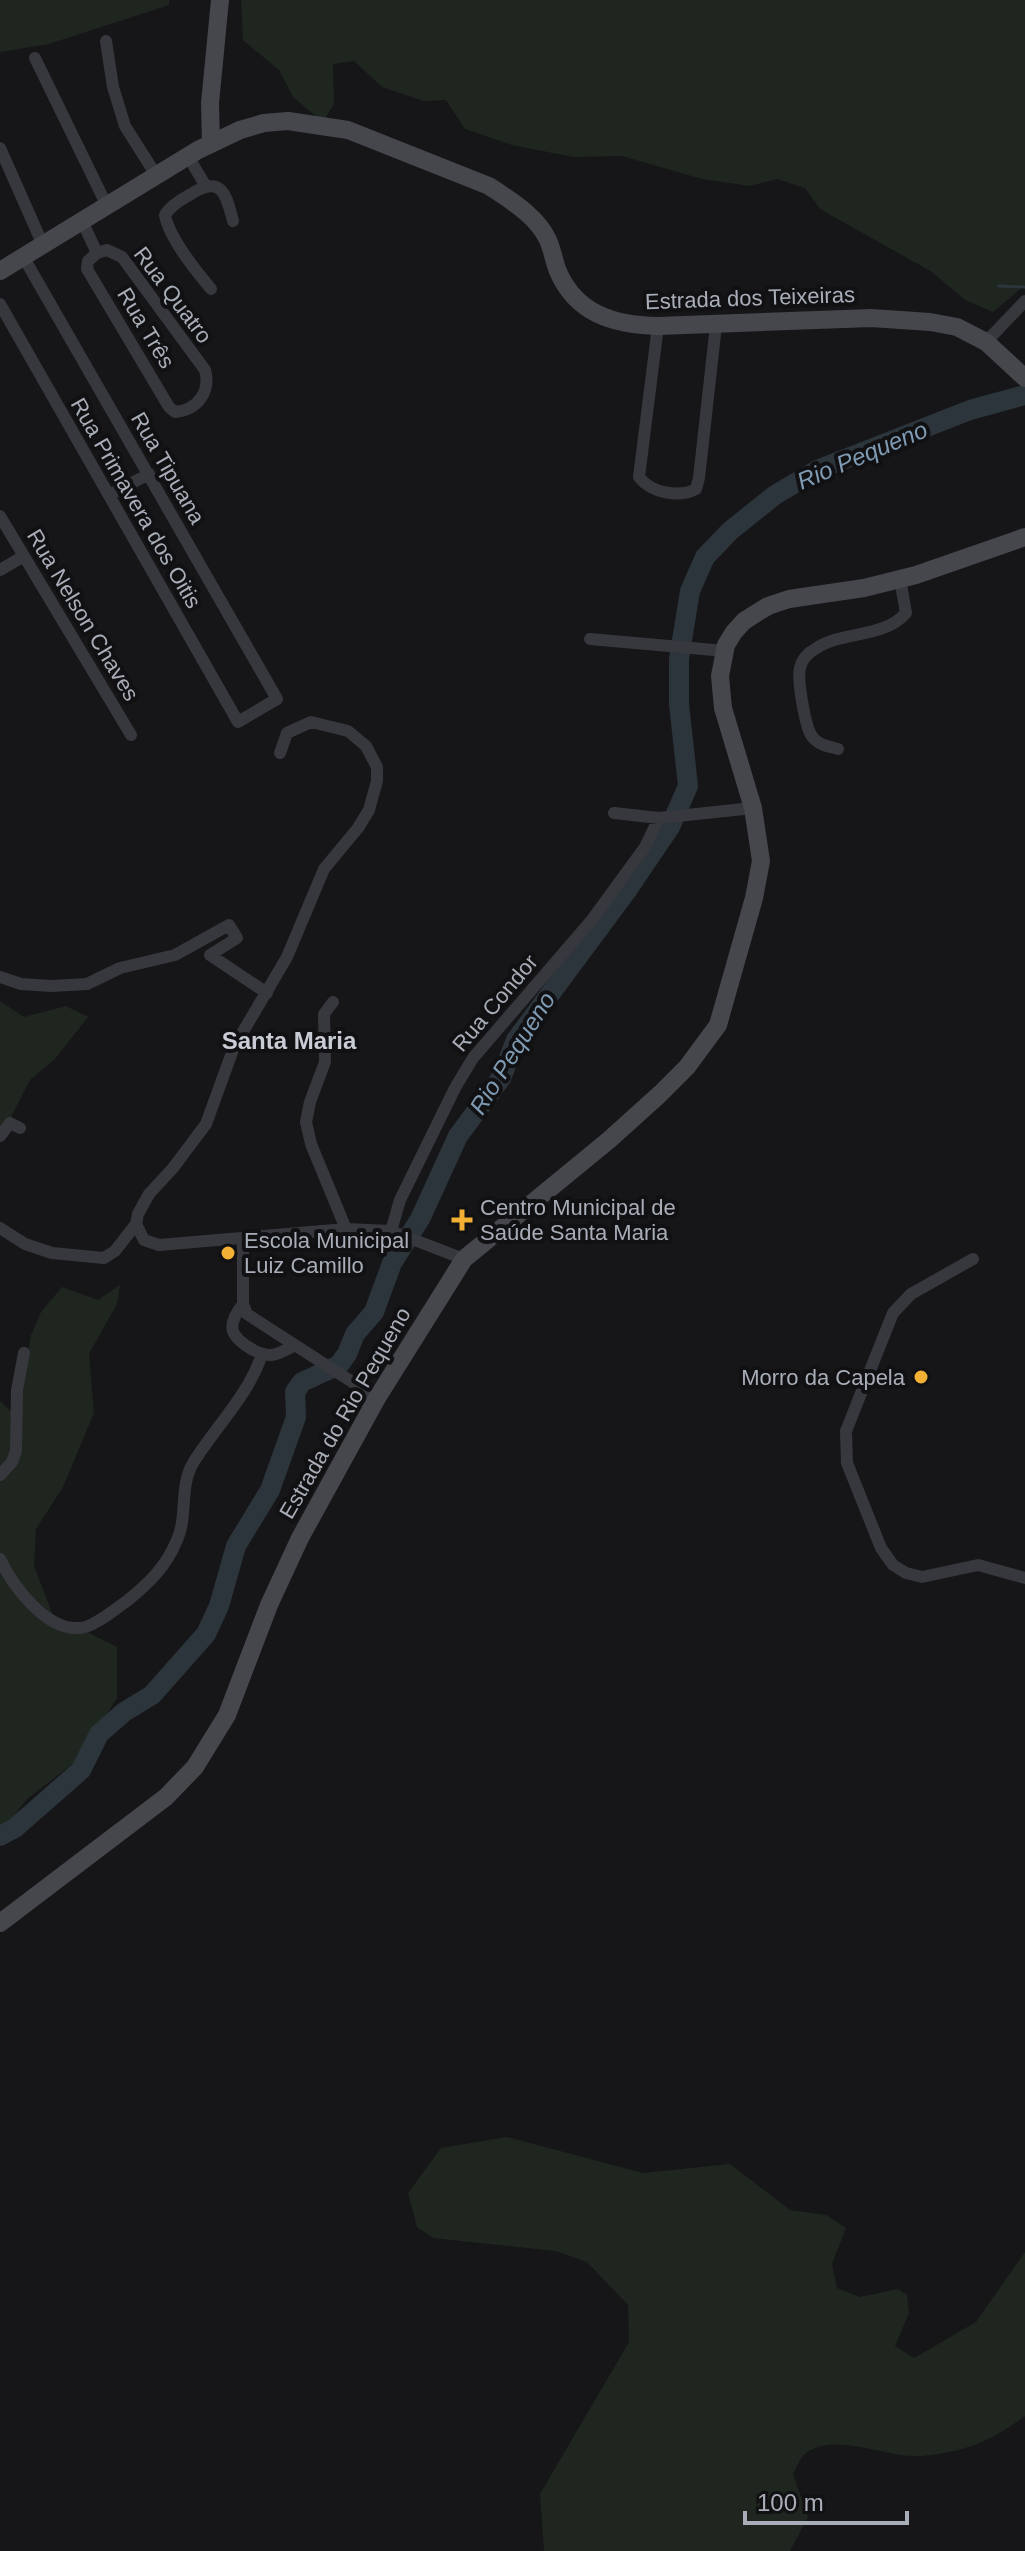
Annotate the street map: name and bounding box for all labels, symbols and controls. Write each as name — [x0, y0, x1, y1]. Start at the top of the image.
street label: Rua Quatro — [129, 242, 217, 348]
street label: Estrada dos Teixeiras — [645, 282, 855, 314]
street label: Rua Três — [112, 283, 180, 373]
street label: Rua Primavera dos Oitis — [66, 394, 206, 612]
street label: Rua Tipuana — [126, 408, 210, 529]
water label: Rio Pequeno — [793, 415, 931, 495]
street label: Rua Nelson Chaves — [22, 525, 144, 705]
street label: Rua Condor — [447, 950, 543, 1056]
water label: Rio Pequeno — [464, 987, 560, 1119]
district label: Santa Maria — [222, 1027, 357, 1054]
place label: Centro Municipal de Saúde Santa Maria — [480, 1195, 676, 1245]
marker: Centro Municipal de Saúde Santa Maria — [451, 1209, 473, 1231]
place label: Escola Municipal Luiz Camillo — [244, 1228, 409, 1278]
marker: Escola Municipal Luiz Camillo — [219, 1244, 237, 1262]
street label: Estrada do Rio Pequeno — [274, 1303, 416, 1523]
place label: Morro da Capela — [741, 1365, 906, 1390]
marker: Morro da Capela — [912, 1368, 930, 1386]
scale bar — [745, 2475, 907, 2525]
text: 100 m — [757, 2489, 824, 2516]

